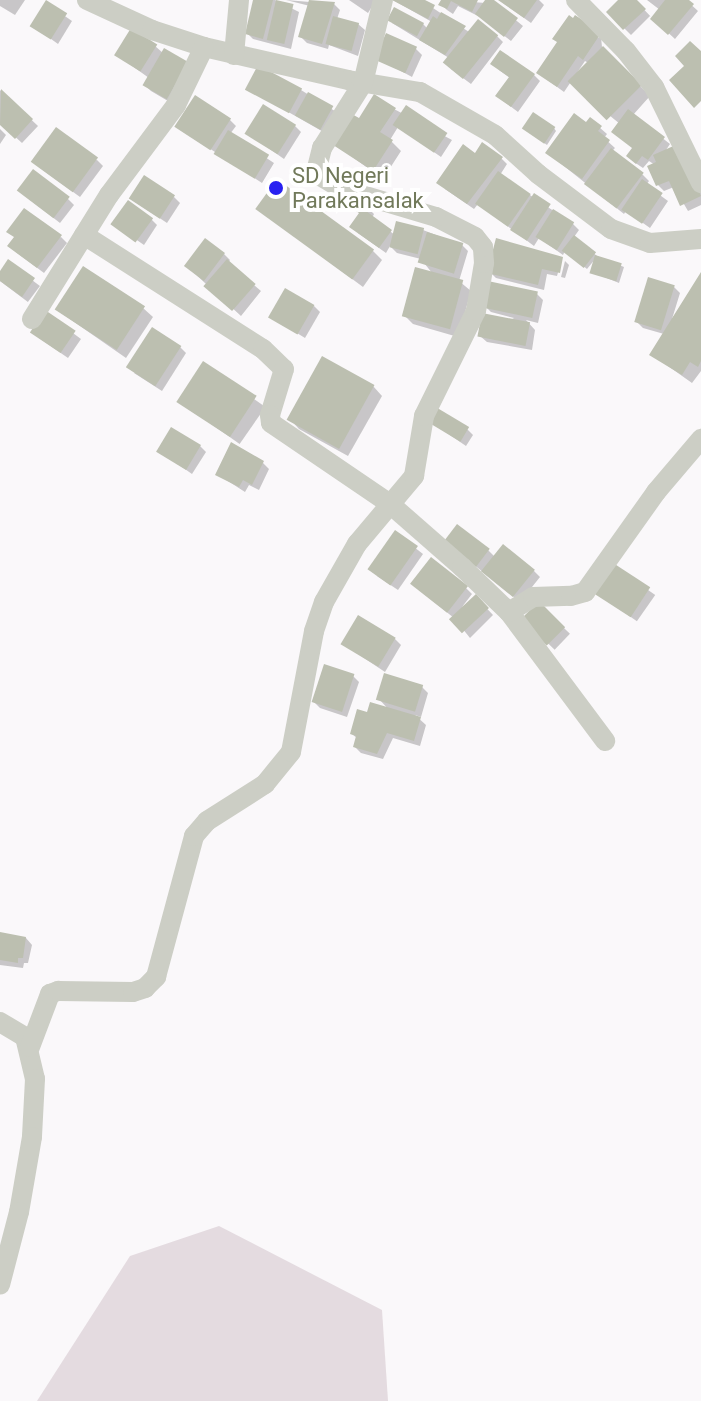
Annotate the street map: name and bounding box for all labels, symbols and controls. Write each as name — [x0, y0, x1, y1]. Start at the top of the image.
place label: SD Negeri Parakansalak — [292, 162, 424, 214]
marker: SD Negeri Parakansalak — [267, 179, 285, 197]

